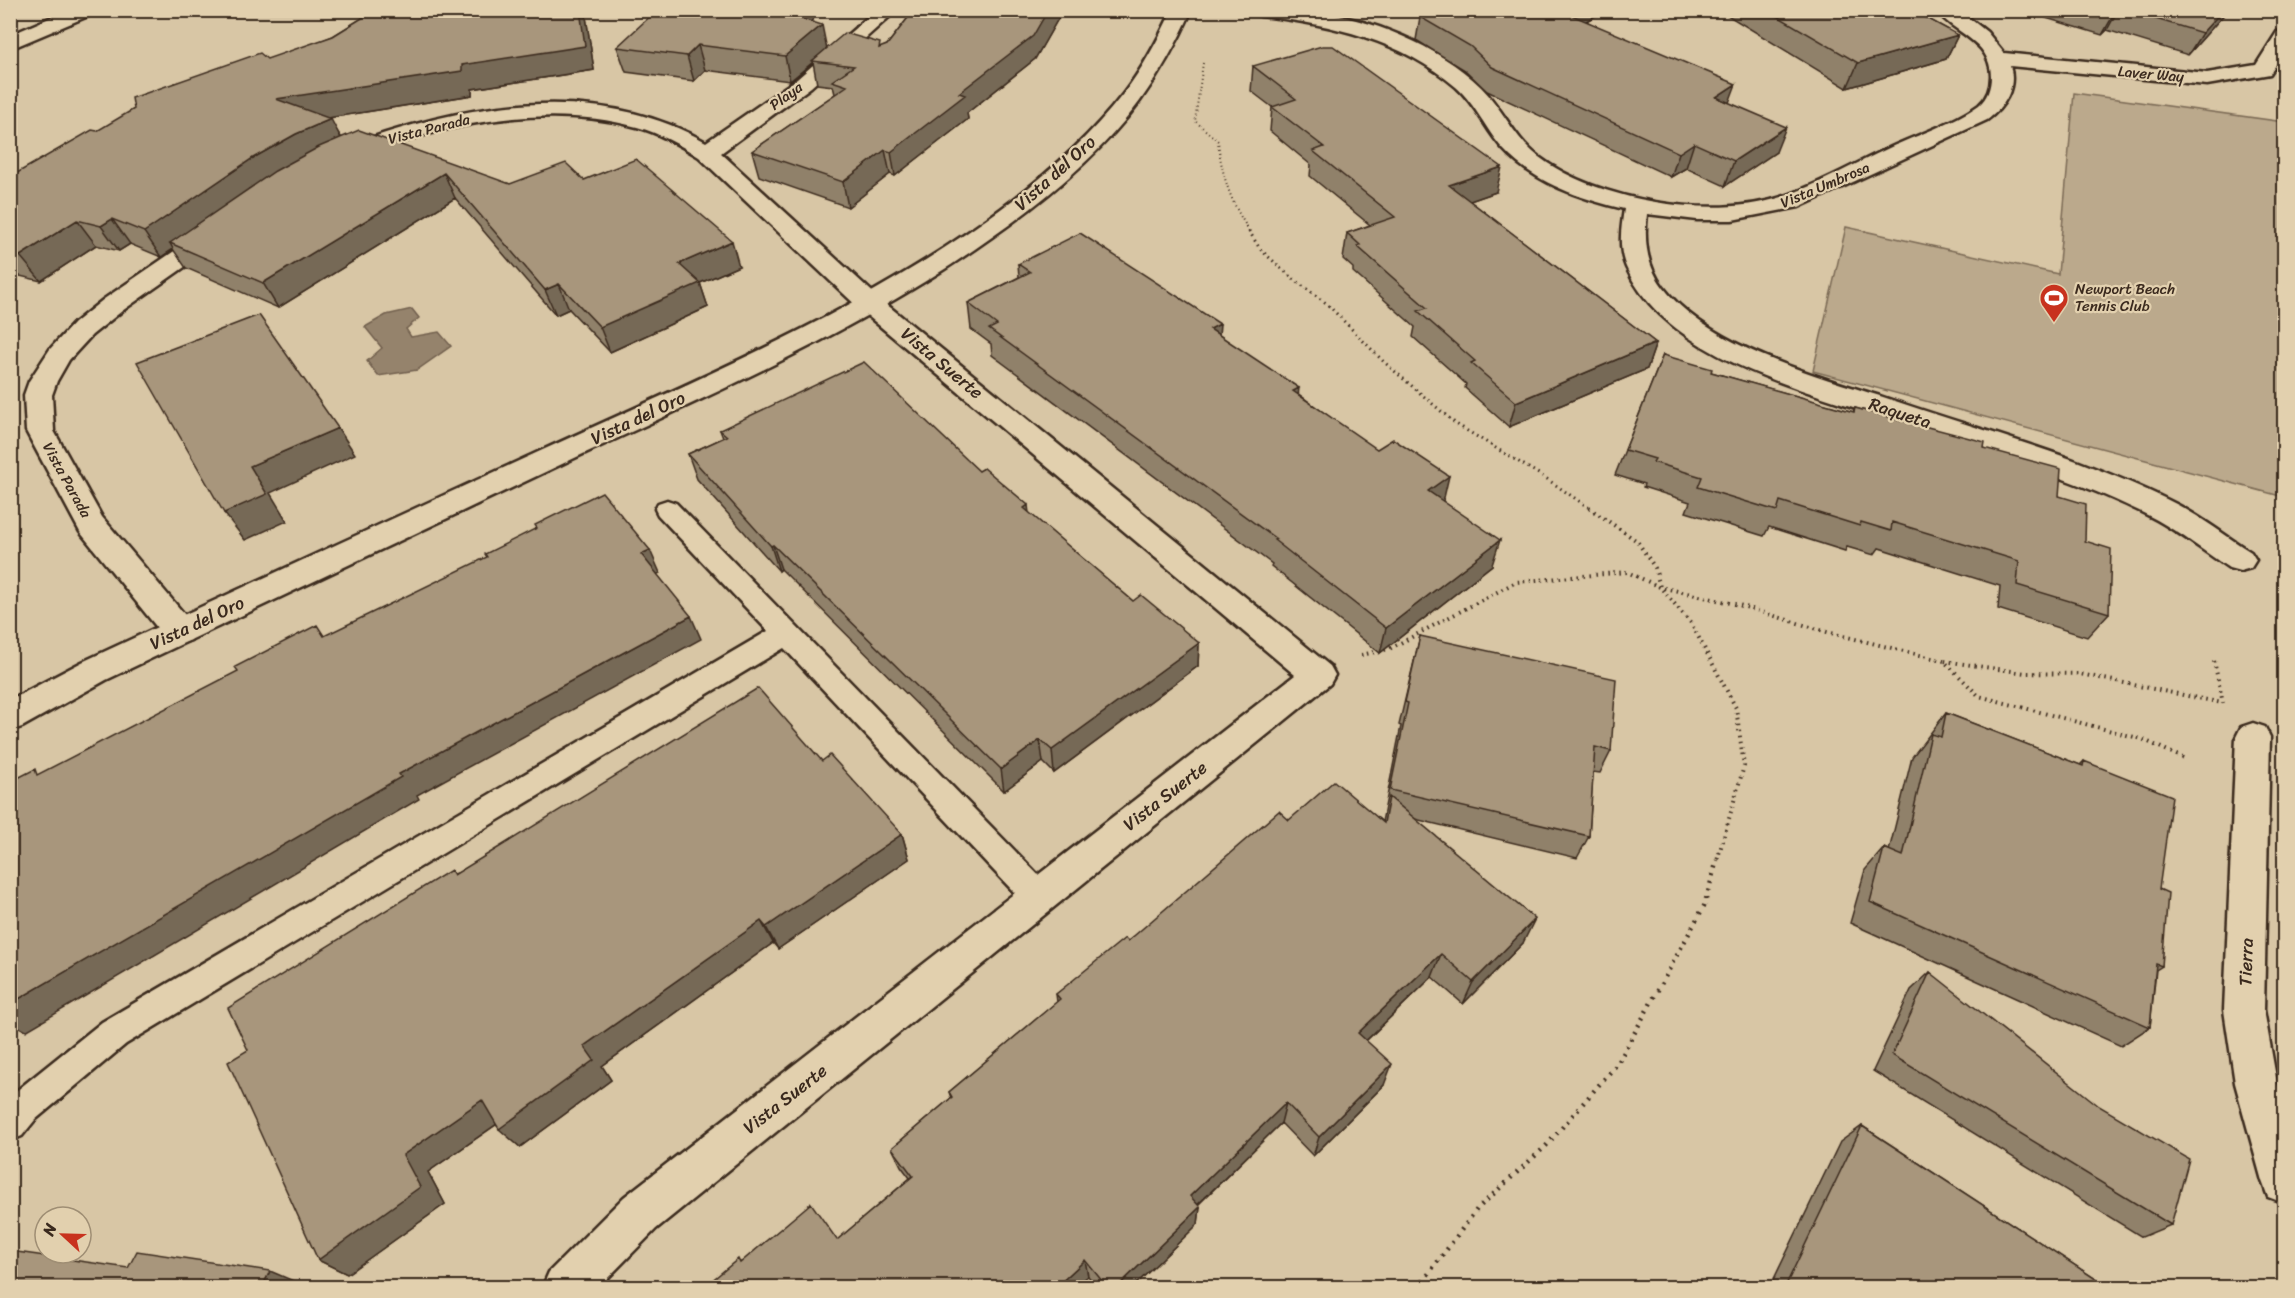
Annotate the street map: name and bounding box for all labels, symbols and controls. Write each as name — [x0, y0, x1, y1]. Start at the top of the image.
street label: Laver Way — [2117, 58, 2185, 90]
street label: Playa — [764, 75, 809, 117]
street label: Vista Parada — [385, 106, 473, 152]
street label: Vista del Oro — [1007, 127, 1103, 219]
street label: Vista Umbrosa — [1776, 154, 1874, 216]
place label: Newport Beach Tennis Club — [2075, 276, 2175, 319]
sports icon: Newport Beach Tennis Club — [2038, 282, 2070, 324]
street label: Vista Suerte — [893, 319, 991, 407]
street label: Vista del Oro — [585, 382, 691, 454]
street label: Raqueta — [1865, 388, 1935, 438]
street label: Vista Parada — [35, 437, 99, 523]
street label: Vista del Oro — [144, 587, 250, 659]
street label: Vista Suerte — [1116, 753, 1214, 839]
street label: Tierra — [2229, 937, 2263, 987]
street label: Vista Suerte — [736, 1056, 834, 1142]
north arrow — [33, 1205, 93, 1265]
text: N — [34, 1218, 65, 1241]

